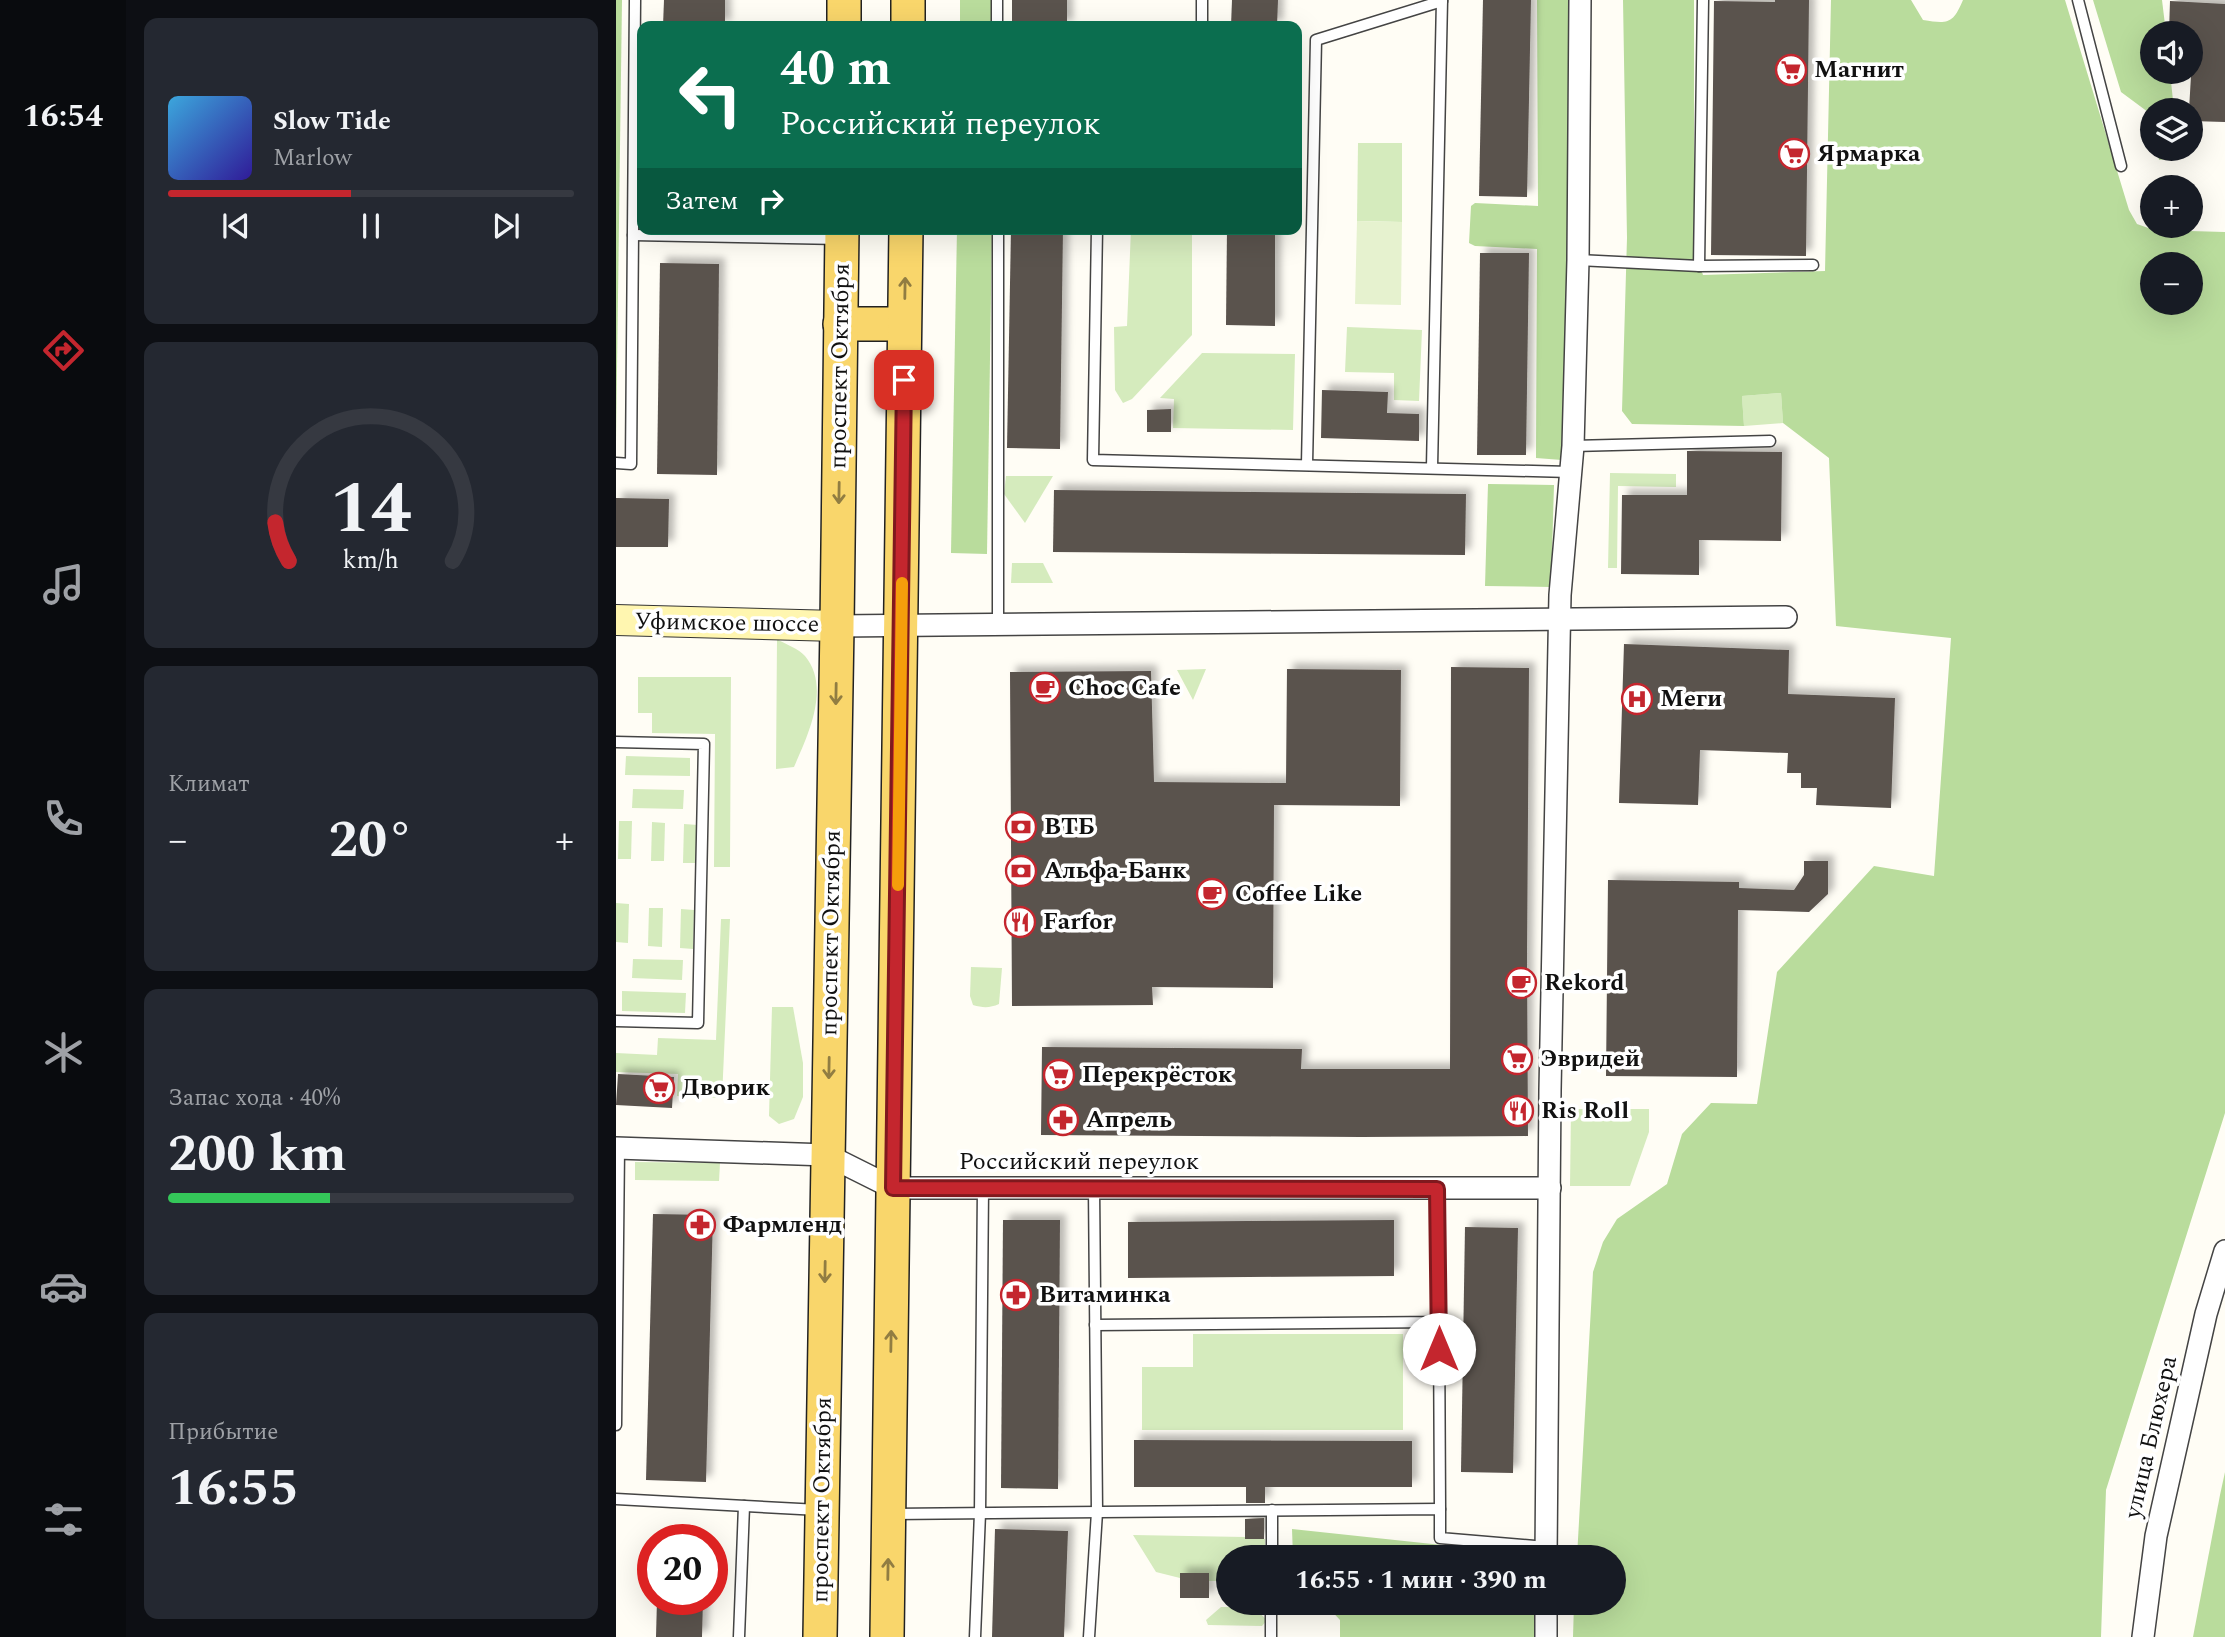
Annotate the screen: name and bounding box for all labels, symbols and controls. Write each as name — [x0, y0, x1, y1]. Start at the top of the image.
map controls — [2140, 21, 2203, 315]
button: sound — [2140, 21, 2203, 84]
text: 40 m — [780, 32, 891, 107]
icon: left — [665, 49, 756, 140]
place label: Магнит — [1814, 52, 1904, 88]
supermarket icon: Магнит — [1774, 53, 1808, 87]
text: 16:54 — [23, 92, 103, 141]
button: layers — [2140, 98, 2203, 161]
text: Российский переулок — [780, 100, 1101, 149]
text: Slow Tide — [273, 101, 391, 141]
place label: Ярмарка — [1817, 136, 1921, 172]
supermarket icon: Ярмарка — [1777, 137, 1811, 171]
text: Marlow — [273, 141, 352, 176]
button: + — [2140, 175, 2203, 238]
text: Затем — [665, 181, 738, 221]
icon: right — [752, 182, 790, 220]
icon: previous — [217, 207, 255, 245]
icon: pause — [352, 207, 390, 245]
icon: next — [487, 207, 525, 245]
button: − — [2140, 252, 2203, 315]
street label: проспект Октября — [820, 263, 860, 469]
one-way arrow — [898, 276, 912, 299]
icon: directions — [39, 326, 88, 375]
pin — [874, 350, 934, 410]
icon: arrive — [885, 361, 923, 399]
text: 14 — [330, 454, 412, 565]
one-way arrow — [832, 482, 846, 505]
text: km/h — [343, 541, 399, 579]
icon: music — [39, 560, 88, 609]
street label: Уфимское шоссе — [634, 603, 820, 643]
place label: Choc Cafe — [1068, 670, 1181, 706]
cafe icon: Choc Cafe — [1028, 671, 1062, 705]
place label: Меги — [1660, 681, 1722, 717]
one-way arrow — [829, 682, 843, 705]
hospital icon: Меги — [1620, 682, 1654, 716]
text: Климат — [168, 767, 250, 802]
icon: phone — [39, 794, 88, 843]
text: 20° — [329, 801, 413, 880]
place label: ВТБ — [1044, 809, 1095, 845]
bank icon: ВТБ — [1004, 810, 1038, 844]
text: − — [168, 812, 187, 870]
text: + — [555, 812, 574, 870]
street label: проспект Октября — [811, 830, 851, 1036]
place label: Альфа-Банк — [1044, 853, 1187, 889]
bank icon: Альфа-Банк — [1004, 854, 1038, 888]
place label: Coffee Like — [1235, 876, 1362, 912]
cafe icon: Coffee Like — [1195, 877, 1229, 911]
place label: Farfor — [1043, 904, 1113, 940]
restaurant icon: Farfor — [1003, 905, 1037, 939]
place label: Rekord — [1544, 965, 1625, 1001]
cafe icon: Rekord — [1504, 966, 1538, 1000]
icon: climate — [39, 1028, 88, 1077]
place label: Эвридей — [1540, 1041, 1640, 1077]
supermarket icon: Эвридей — [1500, 1042, 1534, 1076]
one-way arrow — [822, 1056, 835, 1079]
place label: Перекрёсток — [1082, 1057, 1233, 1093]
supermarket icon: Перекрёсток — [1042, 1058, 1076, 1092]
place label: Дворик — [682, 1070, 771, 1106]
supermarket icon: Дворик — [642, 1071, 676, 1105]
text: Запас хода · 40% — [168, 1081, 340, 1116]
place label: Ris Roll — [1541, 1093, 1629, 1129]
restaurant icon: Ris Roll — [1501, 1094, 1535, 1128]
place label: Апрель — [1086, 1102, 1172, 1138]
pharmacy icon: Апрель — [1046, 1103, 1080, 1137]
text: 200 km — [168, 1115, 347, 1194]
street label: Российский переулок — [959, 1144, 1199, 1180]
place label: Фармленд — [723, 1207, 842, 1243]
pharmacy icon: Фармленд — [683, 1208, 717, 1242]
one-way arrow — [818, 1261, 832, 1284]
icon: car — [39, 1262, 88, 1311]
place label: Витаминка — [1039, 1277, 1171, 1313]
pharmacy icon: Витаминка — [999, 1278, 1033, 1312]
position arrow — [1402, 1312, 1476, 1386]
one-way arrow — [885, 1330, 898, 1353]
street label: улица Блюхера — [2115, 1352, 2187, 1523]
street label: проспект Октября — [802, 1397, 842, 1603]
text: Прибытие — [168, 1415, 279, 1450]
text: 16:55 — [168, 1449, 299, 1528]
icon: filters — [39, 1495, 88, 1544]
speed limit sign: 20 — [637, 1524, 728, 1615]
one-way arrow — [881, 1558, 895, 1581]
text: 16:55 · 1 мин · 390 m — [1295, 1560, 1547, 1600]

